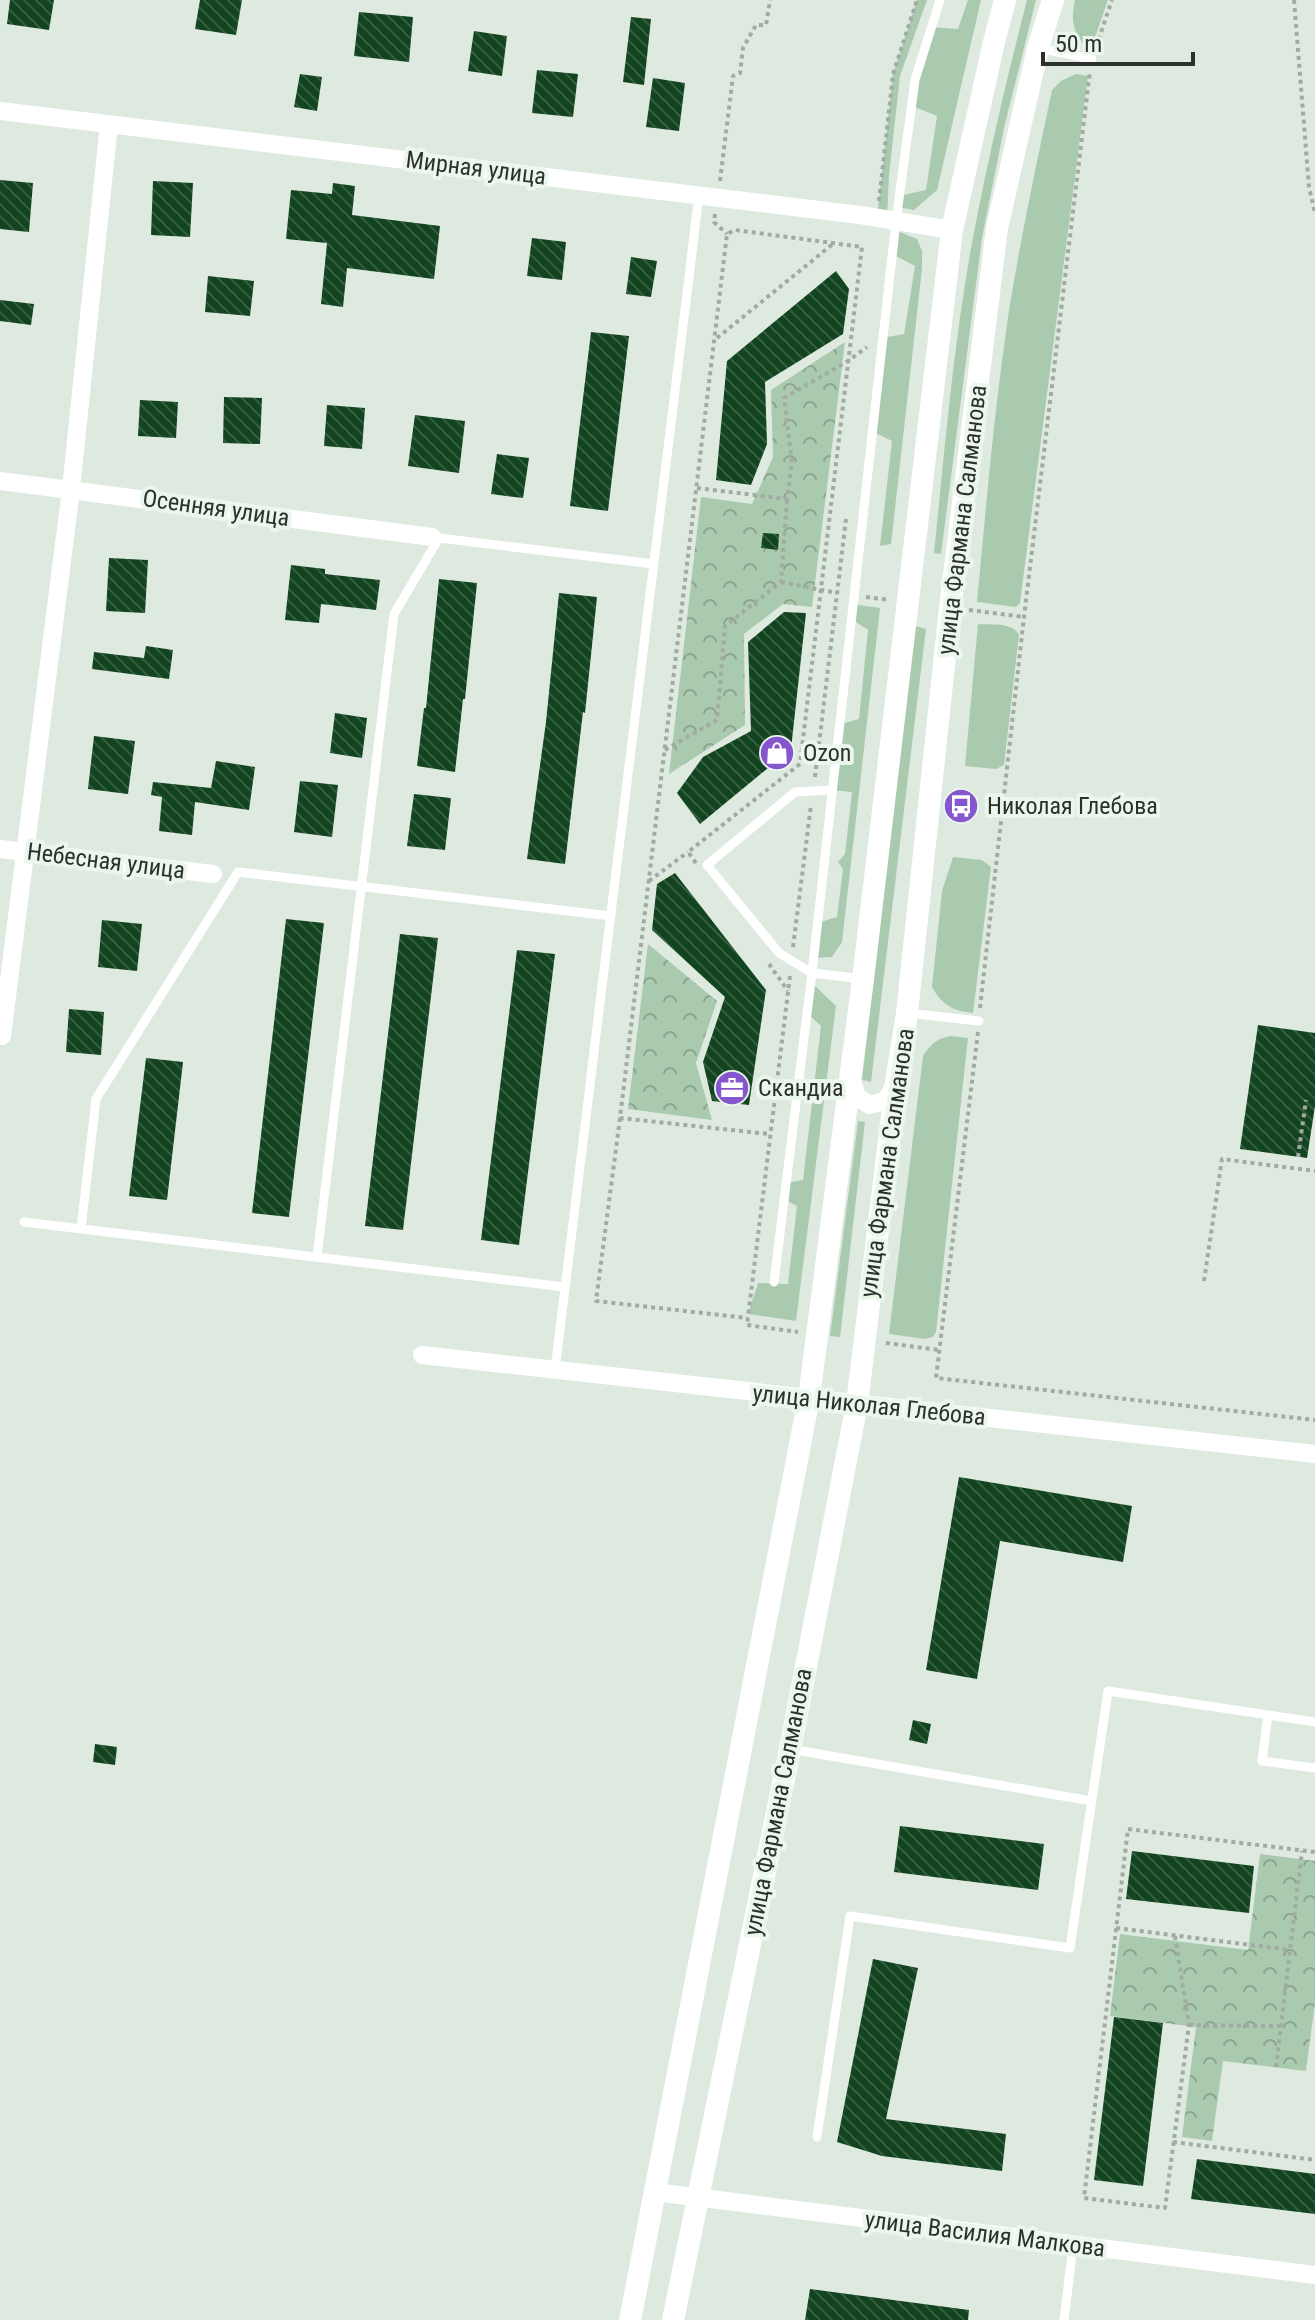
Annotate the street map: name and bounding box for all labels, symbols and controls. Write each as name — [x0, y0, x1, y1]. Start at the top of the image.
scale bar — [1043, 16, 1193, 66]
text: 50 m — [1055, 30, 1102, 58]
street label: Мирная улица — [404, 146, 548, 190]
street label: улица Фармана Салманова — [932, 384, 992, 656]
street label: Осенняя улица — [141, 484, 291, 532]
shop icon: Ozon — [758, 734, 796, 772]
place label: Ozon — [803, 739, 851, 767]
bus stop icon: Николая Глебова — [942, 787, 980, 825]
place label: Николая Глебова — [987, 792, 1158, 820]
street label: Небесная улица — [25, 837, 187, 885]
street label: улица Фармана Салманова — [854, 1027, 920, 1299]
office icon: Скандиа — [713, 1069, 751, 1107]
place label: Скандиа — [758, 1074, 843, 1102]
street label: улица Николая Глебова — [751, 1379, 987, 1431]
street label: улица Фармана Салманова — [738, 1666, 818, 1938]
street label: улица Василия Малкова — [863, 2205, 1107, 2263]

